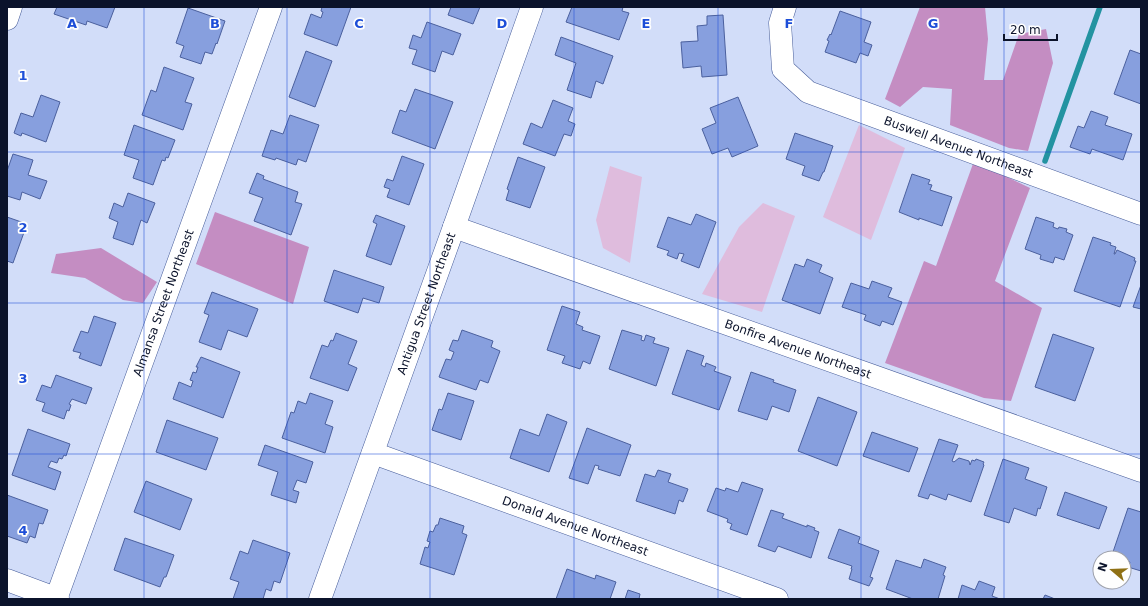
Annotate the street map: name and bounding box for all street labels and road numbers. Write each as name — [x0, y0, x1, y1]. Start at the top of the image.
street label: Buswell Avenue Northeast — [882, 113, 1035, 181]
street label: Almansa Street Northeast — [130, 227, 197, 378]
street label: Antigua Street Northeast — [394, 230, 459, 377]
street label: Bonfire Avenue Northeast — [723, 317, 873, 382]
street label: Donald Avenue Northeast — [500, 493, 650, 559]

